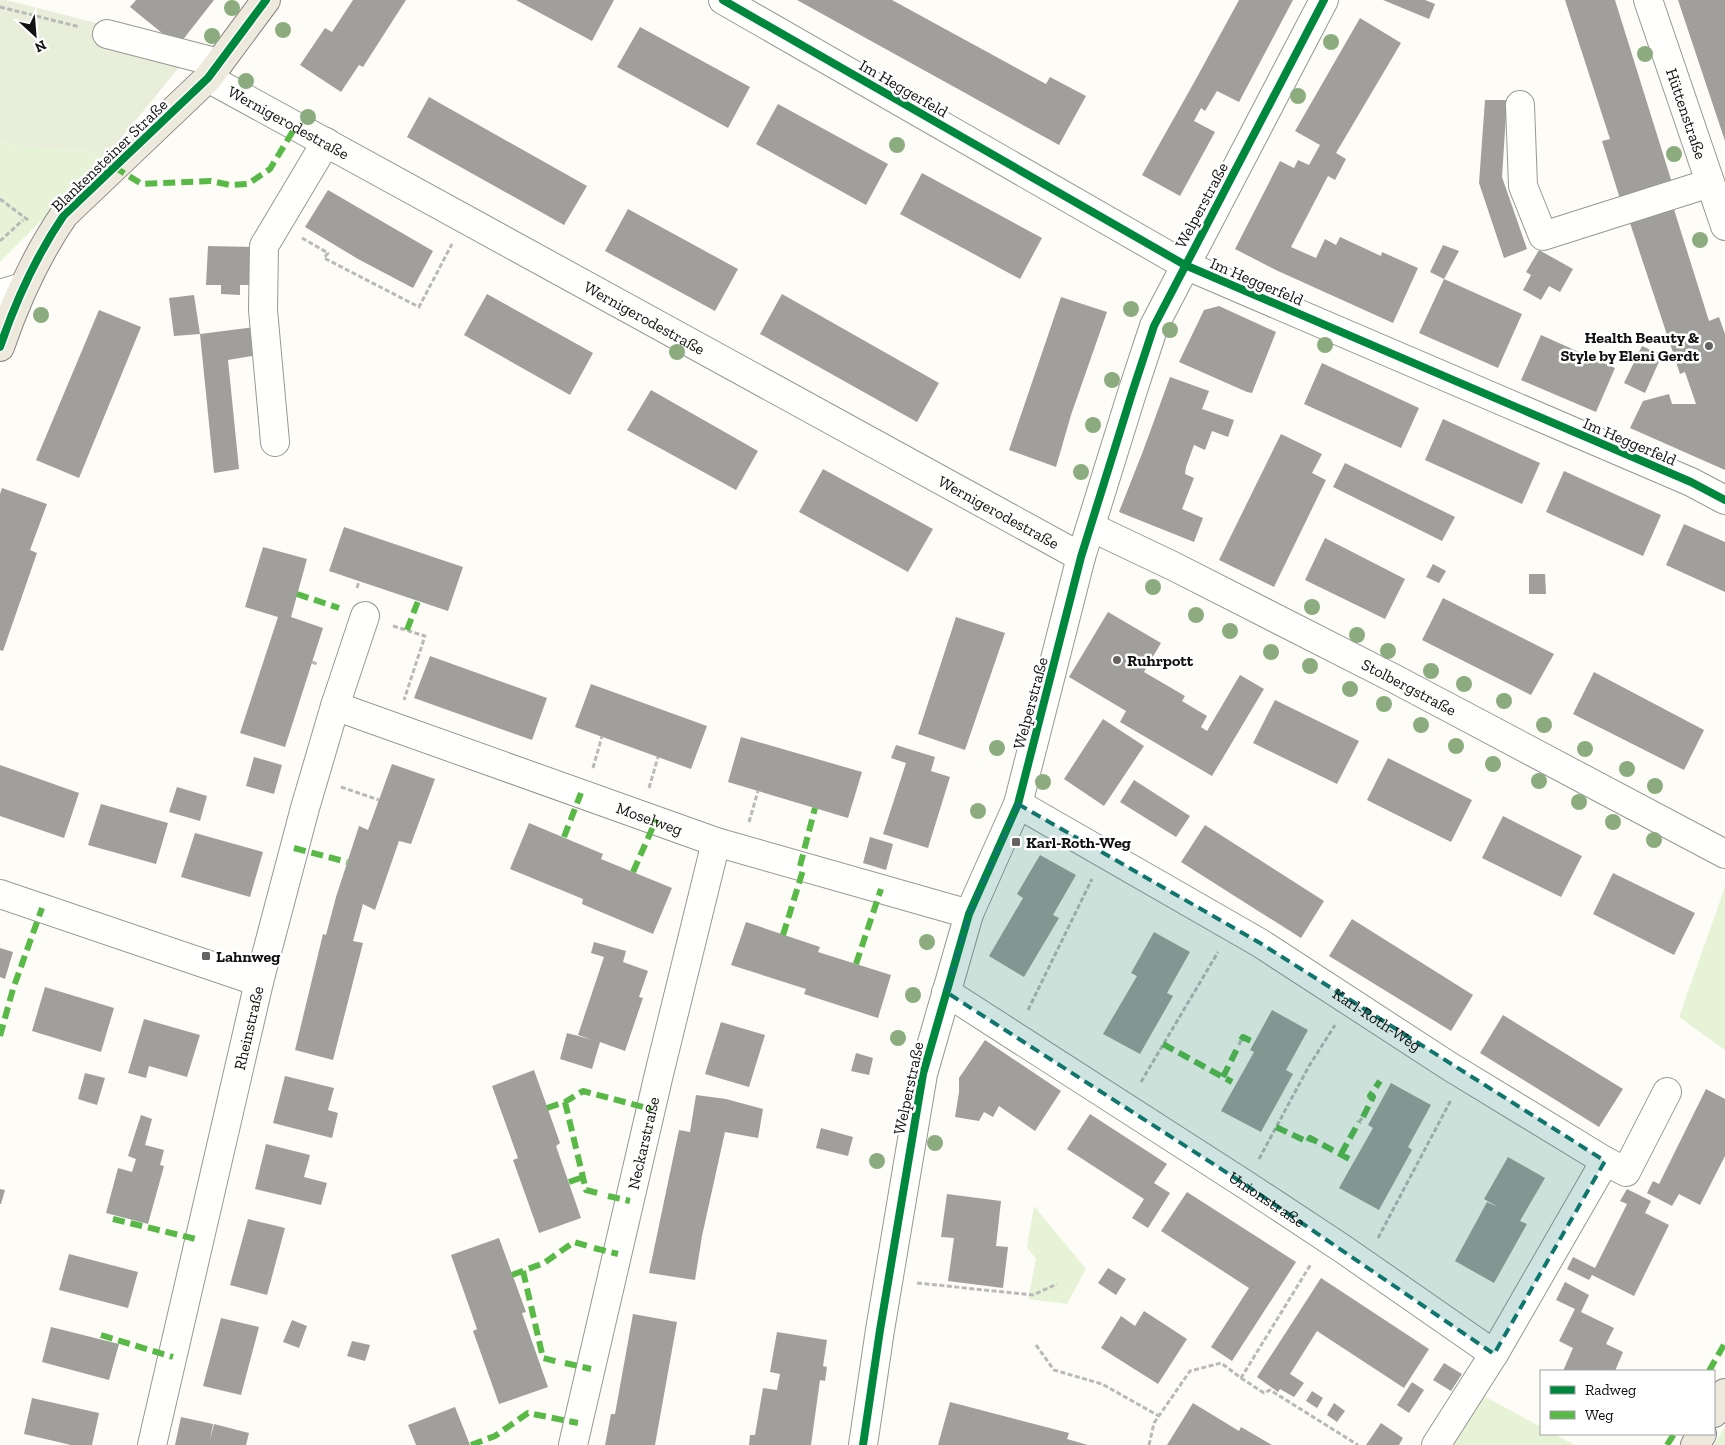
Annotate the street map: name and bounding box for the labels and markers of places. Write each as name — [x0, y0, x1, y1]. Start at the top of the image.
place label: Health Beauty & Style by Eleni Gerdt — [1560, 328, 1700, 365]
marker: Health Beauty & Style by Eleni Gerdt — [1703, 340, 1715, 352]
place label: Ruhrpott — [1127, 651, 1194, 670]
marker: Ruhrpott — [1111, 654, 1123, 666]
place label: Karl-Roth-Weg — [1026, 833, 1131, 852]
marker: Karl-Roth-Weg — [1010, 836, 1022, 848]
place label: Lahnweg — [216, 947, 280, 966]
marker: Lahnweg — [200, 950, 212, 962]

